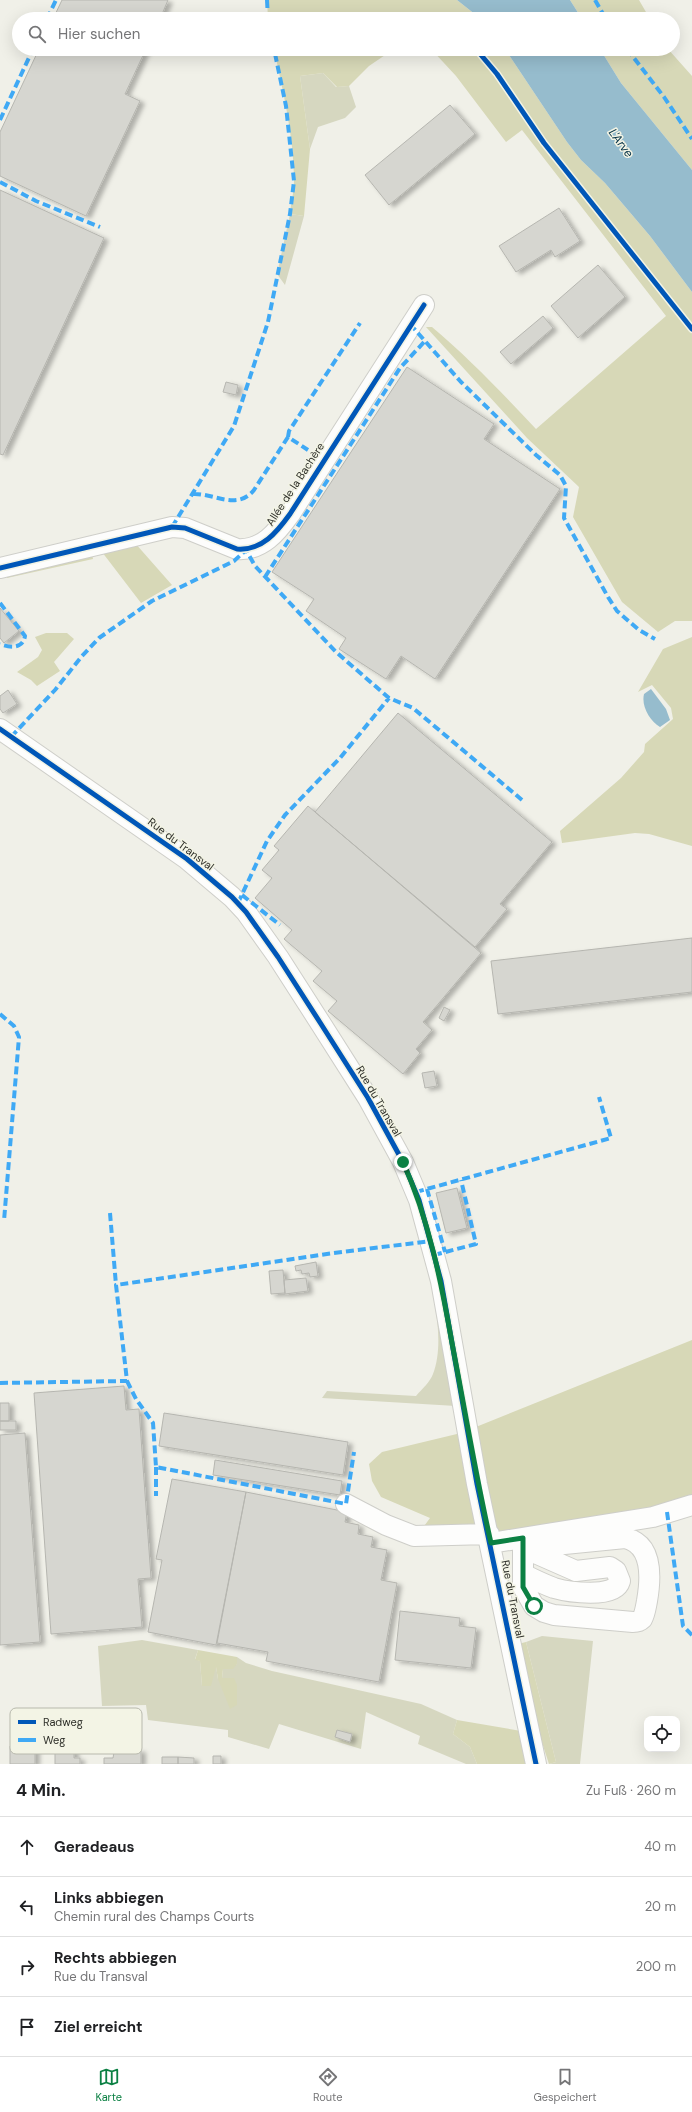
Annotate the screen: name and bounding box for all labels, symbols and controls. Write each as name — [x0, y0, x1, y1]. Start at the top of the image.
search box — [12, 12, 680, 56]
icon: search — [26, 23, 48, 45]
text: Hier suchen — [58, 24, 140, 44]
water label: L'Arve — [605, 125, 637, 161]
street label: Allée de la Bachère — [263, 440, 327, 528]
street label: Rue du Transval — [145, 815, 217, 873]
street label: Rue du Transval — [353, 1063, 405, 1139]
route end — [394, 1153, 412, 1171]
street label: Rue du Transval — [499, 1559, 527, 1639]
route start — [525, 1597, 543, 1615]
legend — [10, 1708, 142, 1754]
text: Radweg — [43, 1715, 83, 1729]
map controls — [644, 1716, 680, 1752]
button: locate — [644, 1716, 680, 1752]
text: Weg — [43, 1733, 65, 1747]
text: 4 Min. — [16, 1779, 66, 1801]
text: Zu Fuß · 260 m — [586, 1782, 676, 1799]
icon: ahead — [16, 1836, 38, 1858]
text: Geradeaus — [54, 1837, 135, 1857]
text: 40 m — [644, 1838, 676, 1855]
text: Links abbiegen — [54, 1888, 164, 1908]
icon: left — [16, 1896, 38, 1918]
text: 20 m — [645, 1898, 676, 1915]
text: Chemin rural des Champs Courts — [54, 1908, 254, 1925]
text: Rechts abbiegen — [54, 1948, 177, 1968]
icon: right — [16, 1956, 38, 1978]
text: 200 m — [636, 1958, 676, 1975]
text: Rue du Transval — [54, 1968, 148, 1985]
icon: arrive — [16, 2016, 38, 2038]
text: Ziel erreicht — [54, 2017, 143, 2037]
tab: Karte — [95, 2066, 122, 2104]
tab: Route — [313, 2066, 342, 2104]
tab: Gespeichert — [533, 2066, 597, 2104]

